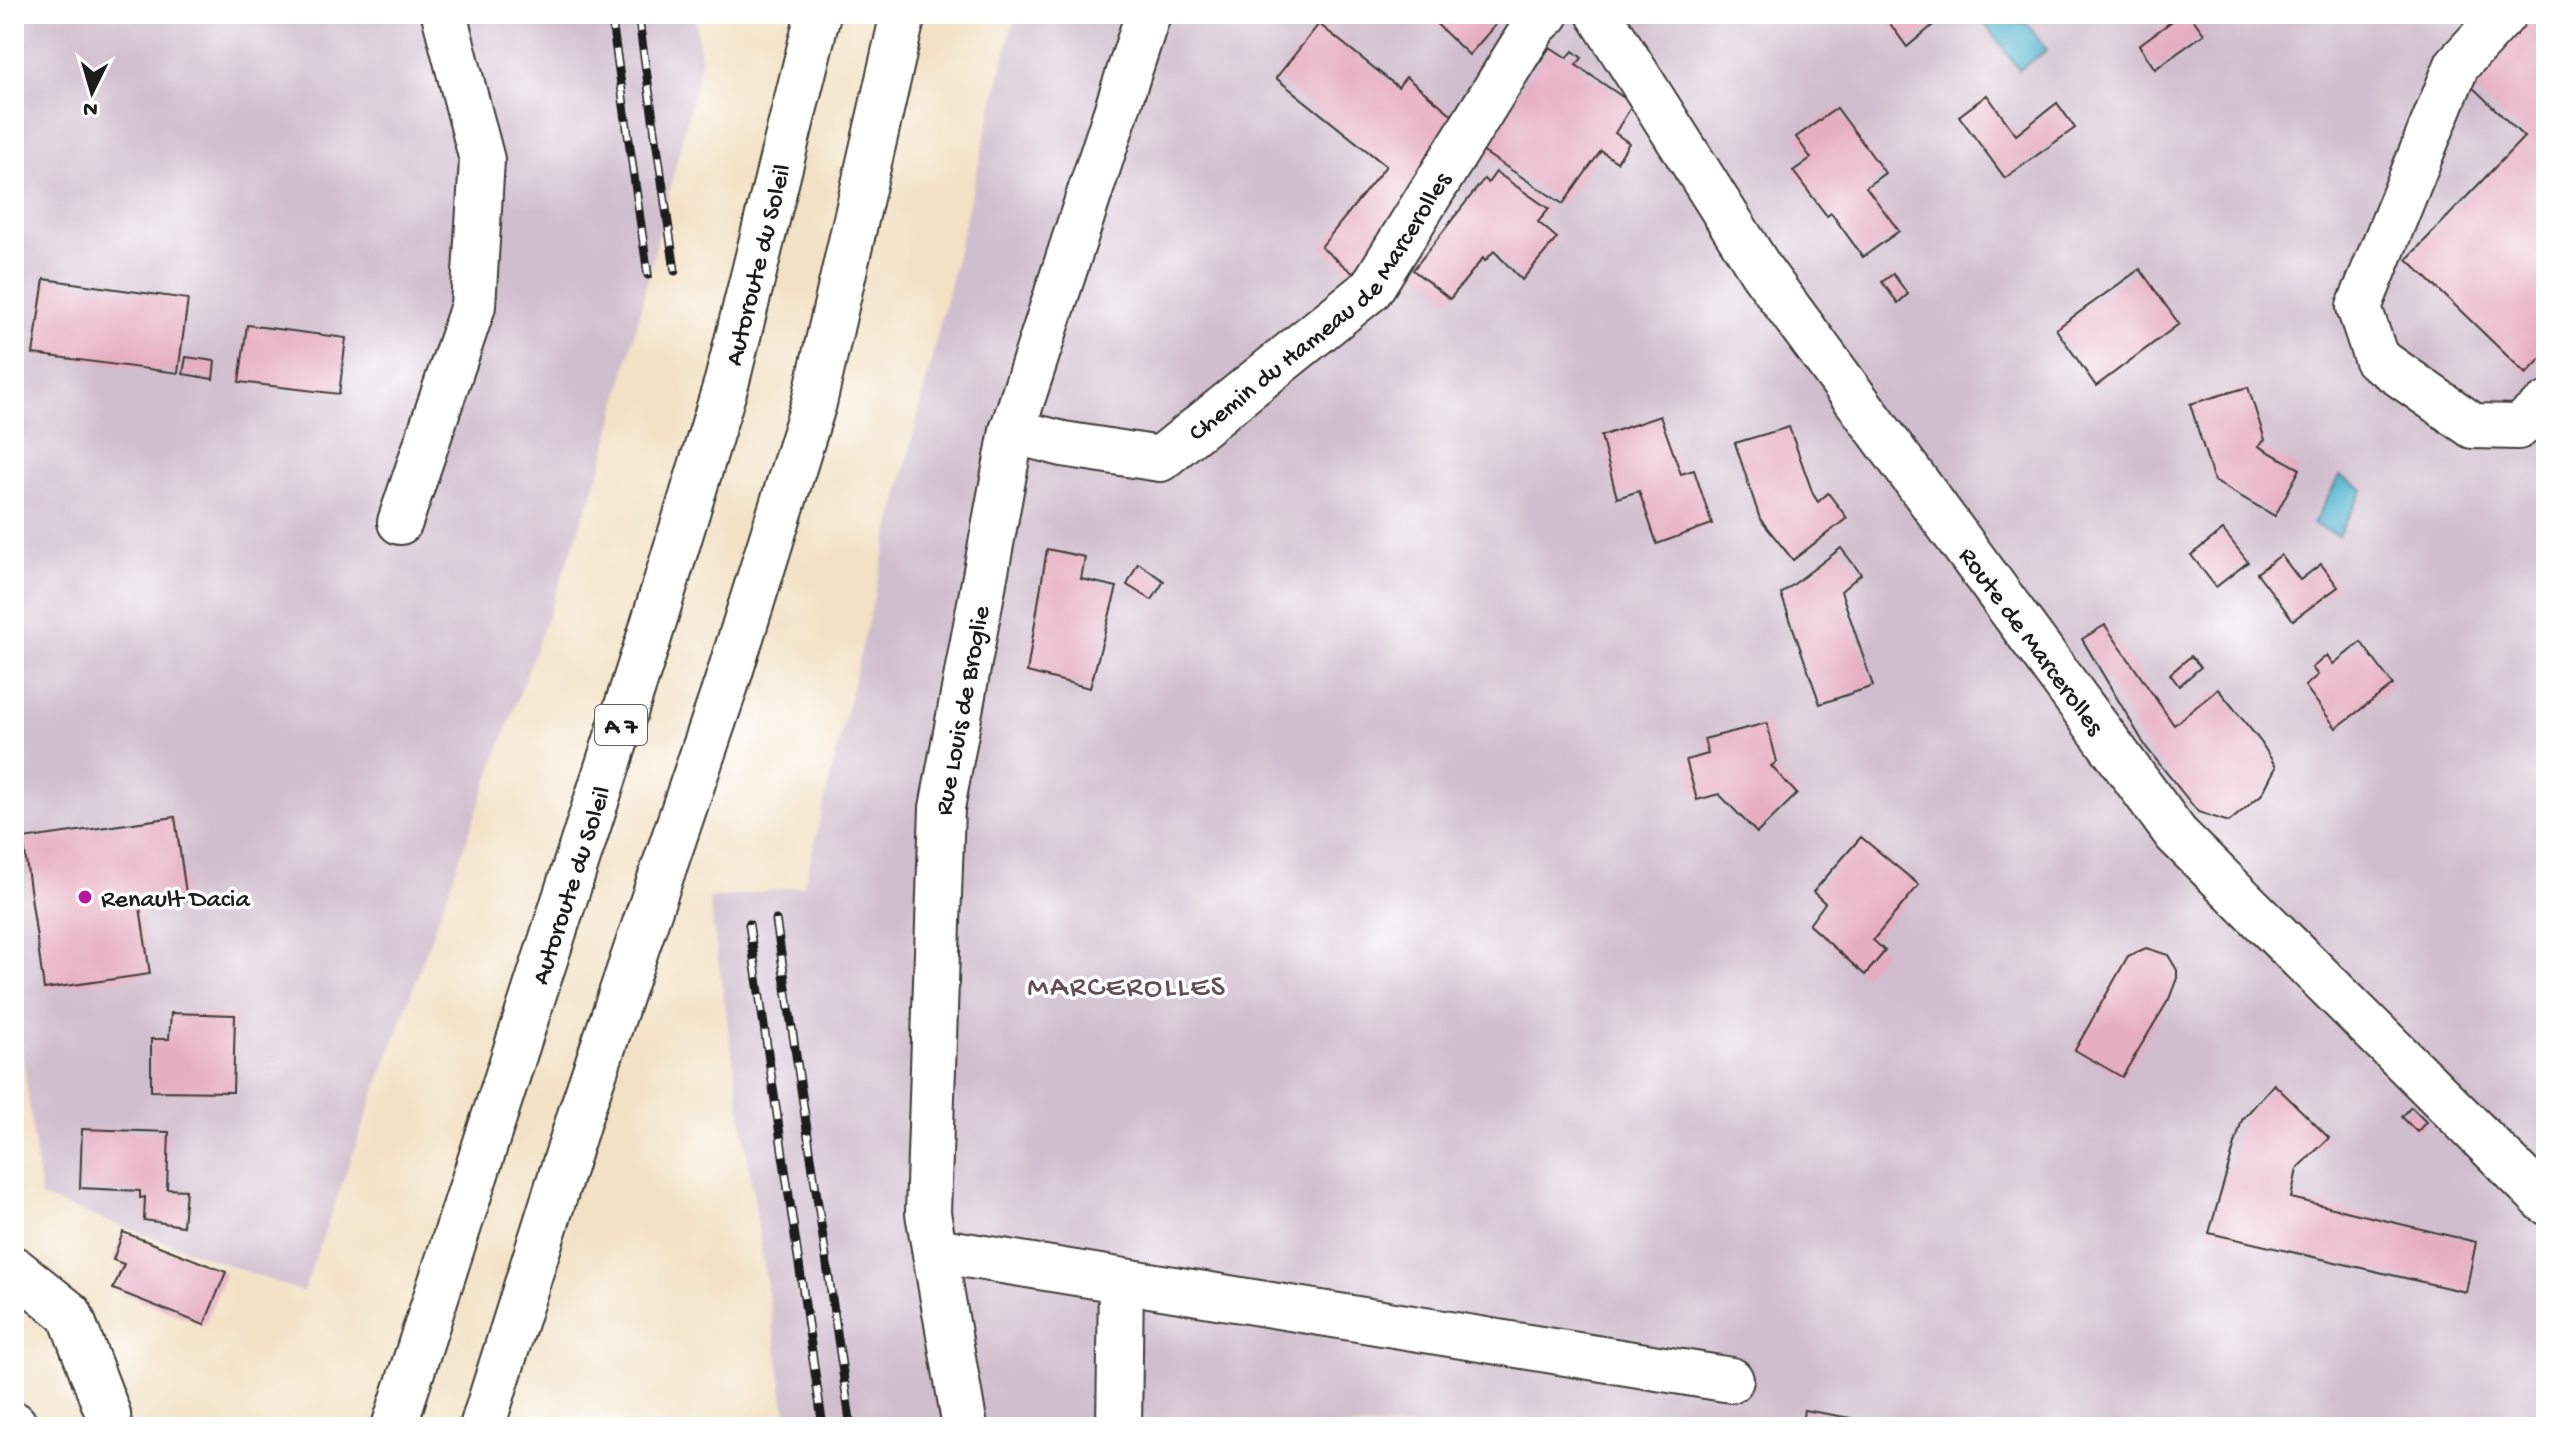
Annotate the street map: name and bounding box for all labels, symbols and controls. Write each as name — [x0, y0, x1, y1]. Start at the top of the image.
north arrow — [52, 52, 132, 132]
text: N — [82, 94, 99, 122]
street label: Autoroute du Soleil — [720, 161, 800, 369]
street label: Chemin du Hameau de Marcerolles — [1184, 166, 1461, 450]
street label: Route de Marcerolles — [1950, 542, 2110, 744]
street label: Rue Louis de Broglie — [930, 603, 999, 818]
road number: A 7 — [595, 705, 647, 745]
street label: Autoroute du Soleil — [527, 783, 620, 989]
place label: Renault Dacia — [101, 886, 251, 917]
marker: Renault Dacia — [76, 888, 94, 906]
district label: MARCEROLLES — [1027, 972, 1227, 1007]

